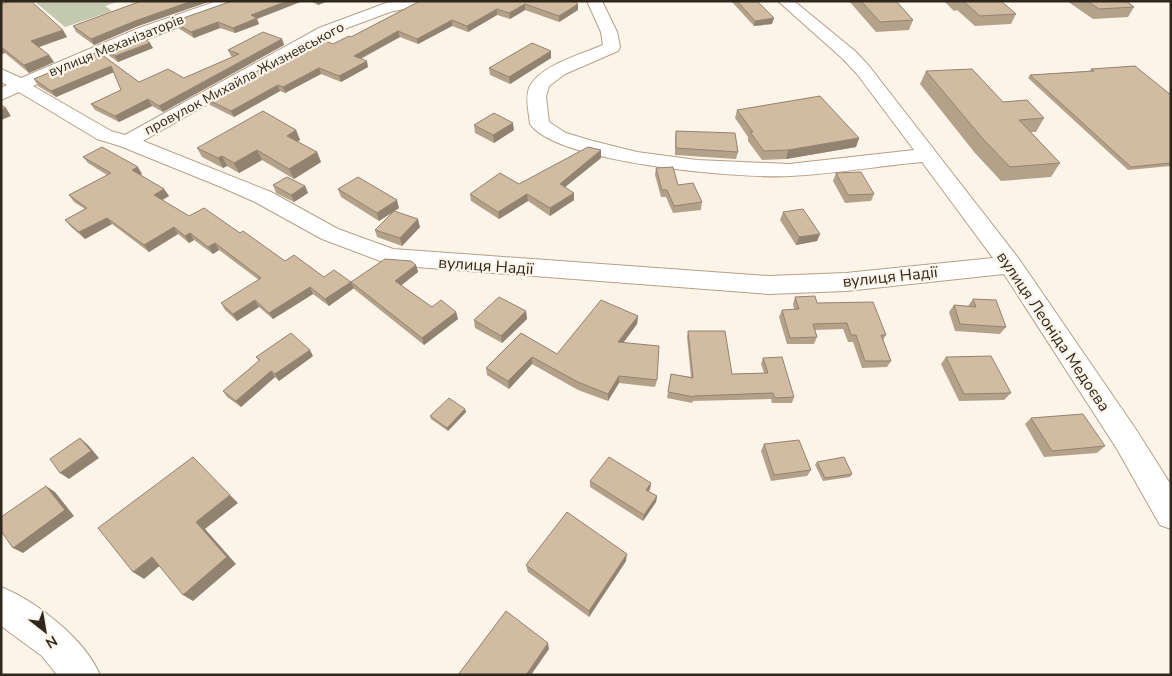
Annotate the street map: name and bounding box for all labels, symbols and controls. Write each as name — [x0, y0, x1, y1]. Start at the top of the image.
street label: вулиця Механізаторів — [46, 10, 187, 81]
street label: провулок Михайла Жизневського — [141, 17, 348, 139]
street label: вулиця Леоніда Медоєва — [991, 247, 1115, 416]
street label: вулиця Надії — [438, 252, 535, 280]
street label: вулиця Надії — [841, 261, 940, 293]
north arrow — [20, 606, 70, 656]
text: N — [42, 631, 61, 653]

